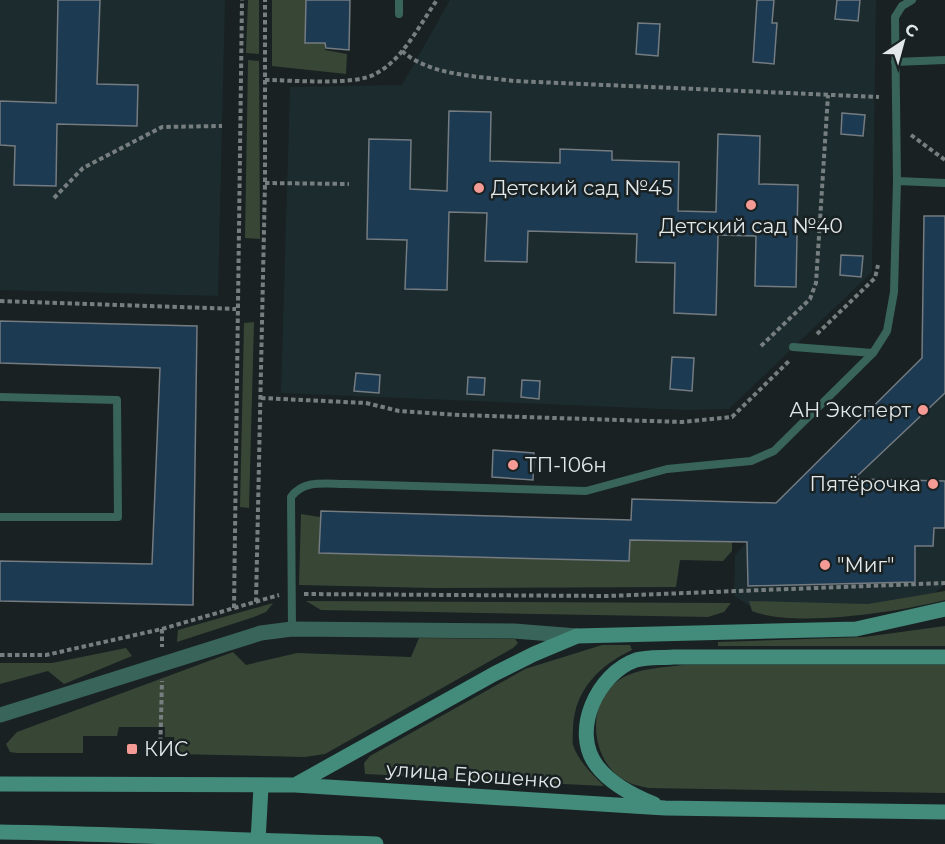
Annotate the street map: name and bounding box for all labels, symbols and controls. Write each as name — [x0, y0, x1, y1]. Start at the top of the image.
north arrow — [873, 12, 933, 72]
text: С — [901, 19, 922, 42]
place label: Детский сад №45 — [491, 176, 673, 200]
marker: Детский сад №45 — [472, 181, 486, 195]
marker: Детский сад №40 — [744, 198, 758, 212]
place label: Детский сад №40 — [659, 214, 843, 238]
place label: АН Эксперт — [789, 398, 912, 422]
marker: АН Эксперт — [916, 403, 930, 417]
place label: ТП-106н — [525, 453, 607, 477]
marker: ТП-106н — [506, 458, 520, 472]
place label: Пятёрочка — [810, 472, 921, 496]
marker: Пятёрочка — [926, 477, 940, 491]
place label: "Миг" — [837, 553, 894, 577]
marker: "Миг" — [818, 558, 832, 572]
place label: КИС — [144, 737, 188, 761]
marker: КИС — [125, 742, 139, 756]
street label: улица Ерошенко — [385, 757, 562, 793]

